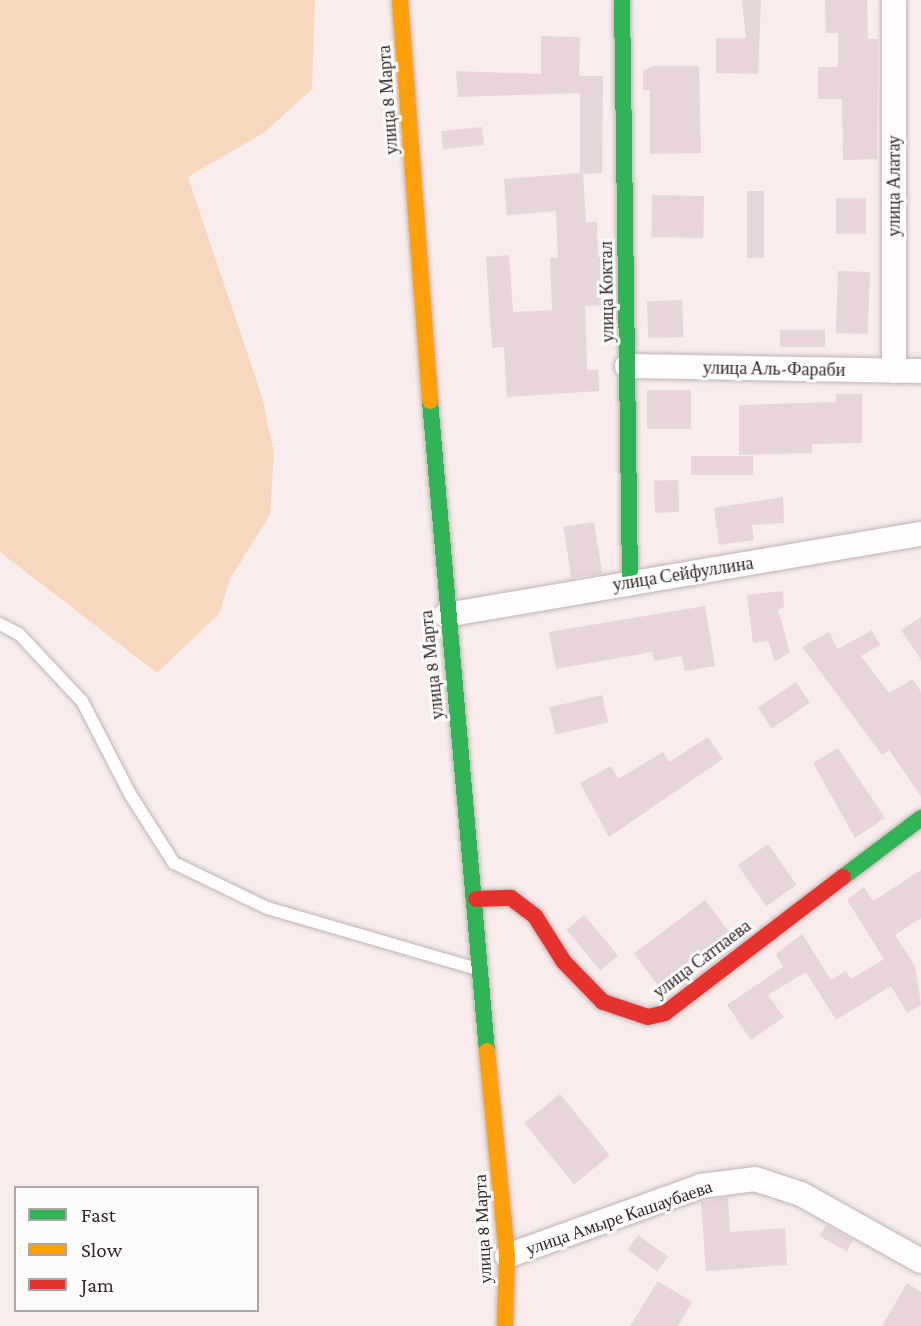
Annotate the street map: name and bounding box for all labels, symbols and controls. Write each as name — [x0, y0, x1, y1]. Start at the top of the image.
street label: улица 8 Марта — [373, 45, 403, 155]
street label: улица Алатау — [883, 135, 905, 237]
street label: улица Коктал — [595, 241, 619, 343]
street label: улица Аль-Фараби — [703, 357, 845, 381]
street label: улица Сейфуллина — [611, 552, 755, 596]
street label: улица 8 Марта — [416, 609, 448, 721]
street label: улица Сатпаева — [649, 915, 755, 1003]
street label: улица 8 Марта — [469, 1174, 497, 1284]
street label: улица Амыре Кашаубаева — [523, 1176, 715, 1260]
legend — [14, 1186, 259, 1312]
text: Fast — [81, 1203, 116, 1227]
text: Slow — [81, 1238, 122, 1262]
text: Jam — [81, 1273, 114, 1297]

